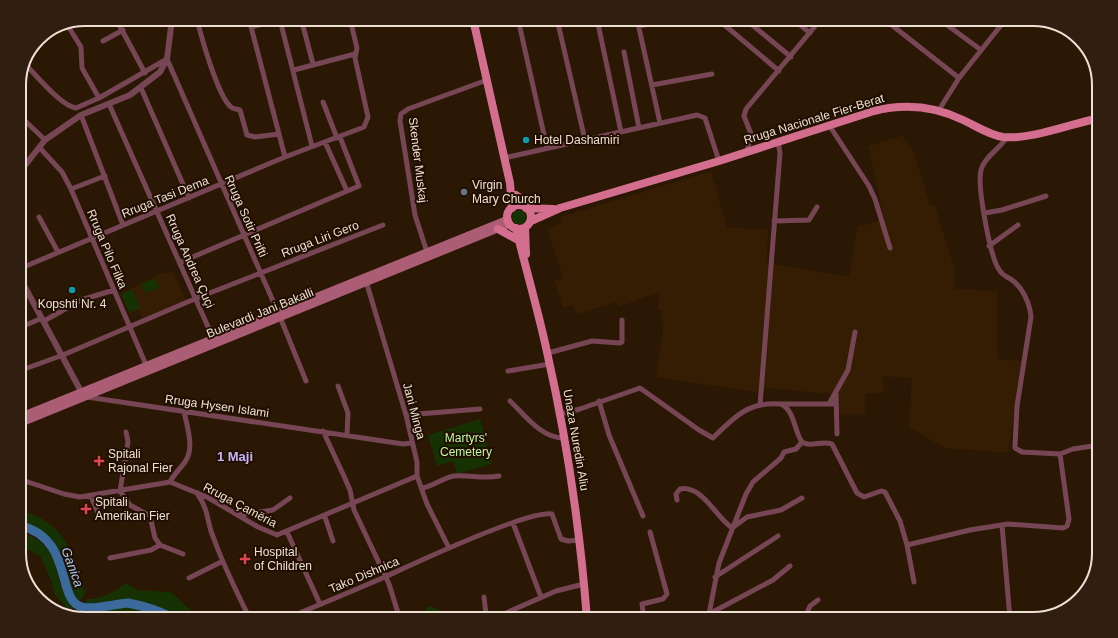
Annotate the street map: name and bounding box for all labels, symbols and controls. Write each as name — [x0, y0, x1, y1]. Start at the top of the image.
street label: Rruga Nacionale Fier-Berat — [742, 91, 887, 147]
street label: Skender Muskaj — [406, 116, 430, 204]
place label: Hotel Dashamiri — [534, 133, 619, 147]
marker: Hotel Dashamiri — [521, 135, 531, 145]
street label: Rruga Tasi Dema — [120, 173, 211, 221]
street label: Rruga Sotir Prifti — [222, 173, 270, 259]
place label: Virgin Mary Church — [472, 178, 541, 206]
marker: Virgin Mary Church — [459, 187, 469, 197]
street label: Rruga Pilo Filka — [84, 207, 130, 291]
street label: Rruga Andrea Çuçi — [163, 212, 217, 310]
street label: Rruga Liri Gero — [279, 218, 361, 260]
marker: Kopshti Nr. 4 — [67, 285, 77, 295]
street label: Bulevardi Jani Bakalli — [204, 285, 316, 341]
place label: Kopshti Nr. 4 — [38, 297, 107, 311]
street label: Jani Minga — [400, 381, 428, 441]
street label: Unaza Nuredin Aliu — [560, 388, 592, 492]
street label: Rruga Hysen Islami — [164, 392, 270, 420]
park label: Martyrs' Cemetery — [440, 431, 492, 459]
place label: Spitali Rajonal Fier — [108, 447, 173, 475]
district label: 1 Maji — [217, 449, 253, 464]
marker: Spitali Rajonal Fier — [93, 455, 105, 467]
street label: Rruga Çamëria — [201, 480, 279, 530]
place label: Spitali Amerikan Fier — [95, 495, 170, 523]
marker: Spitali Amerikan Fier — [80, 503, 92, 515]
water label: Ganica — [58, 545, 87, 589]
place label: Hospital of Children — [254, 545, 312, 573]
marker: Hospital of Children — [239, 553, 251, 565]
street label: Tako Dishnica — [327, 554, 401, 596]

